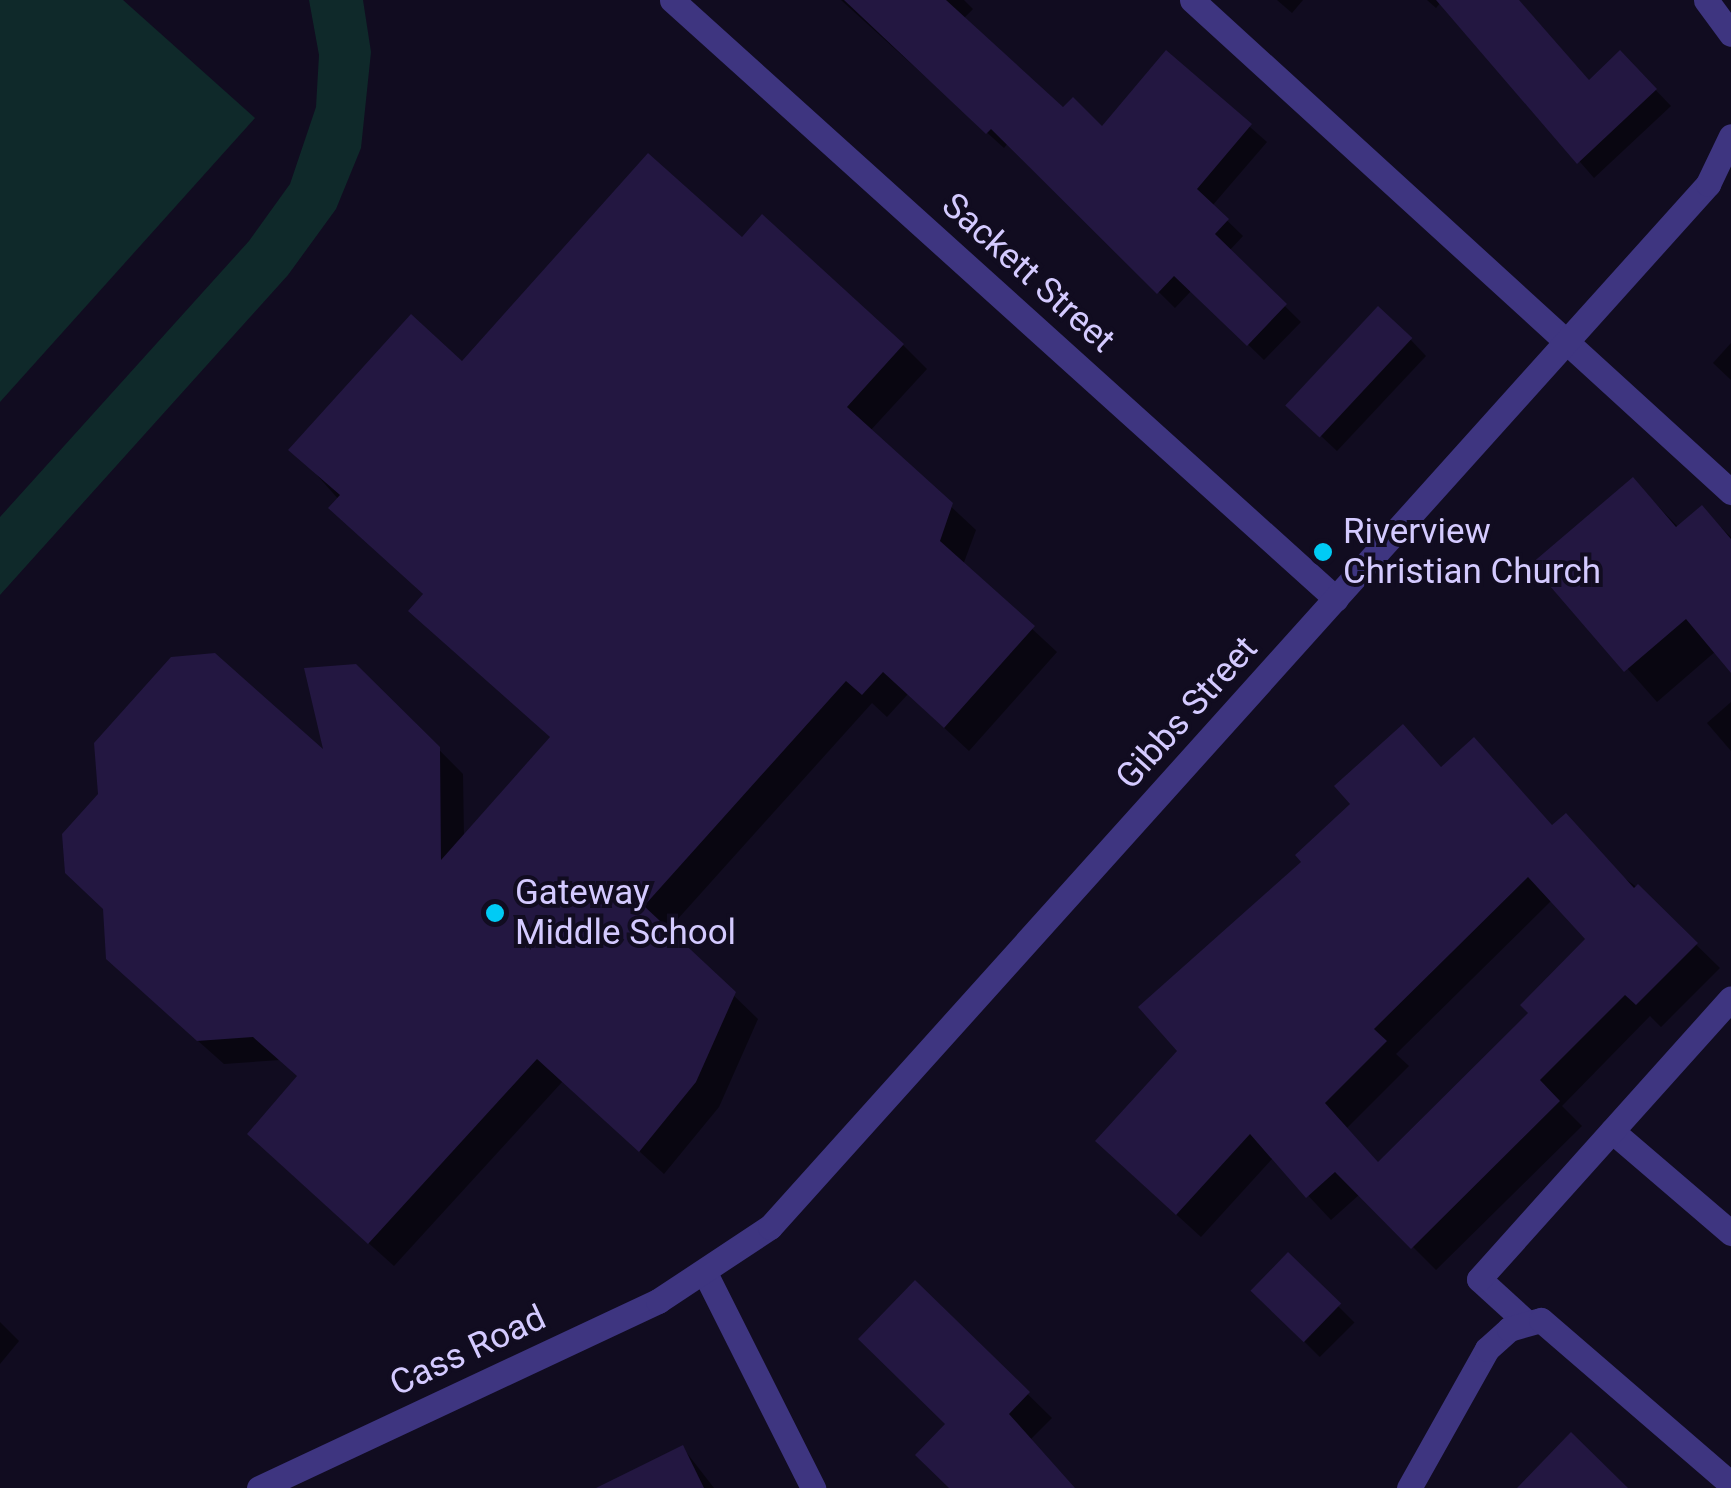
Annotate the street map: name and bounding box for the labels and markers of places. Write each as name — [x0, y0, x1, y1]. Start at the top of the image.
place label: Riverview Christian Church — [1343, 511, 1601, 593]
marker: Riverview Christian Church — [1312, 541, 1334, 563]
place label: Gateway Middle School — [515, 872, 736, 954]
marker: Gateway Middle School — [484, 902, 506, 924]

